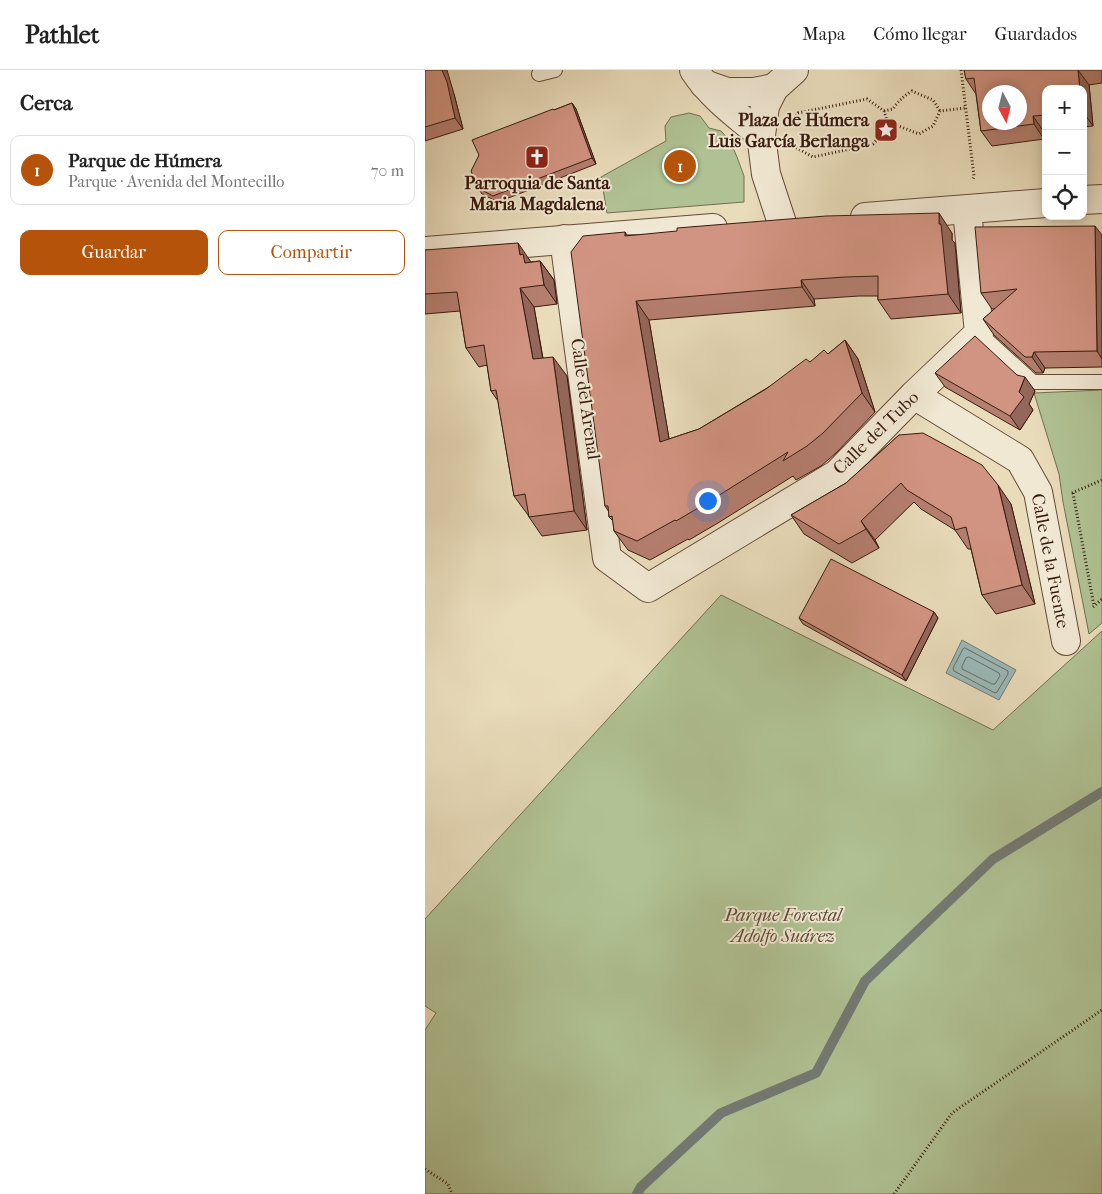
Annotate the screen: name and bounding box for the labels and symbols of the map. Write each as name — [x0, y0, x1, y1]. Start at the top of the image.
north arrow — [982, 85, 1027, 130]
place label: Plaza de Húmera Luis García Berlanga — [708, 110, 870, 152]
place icon: Plaza de Húmera Luis García Berlanga — [873, 117, 899, 143]
church icon: Parroquia de Santa Maria Magdalena — [524, 144, 550, 170]
pin: 1 — [664, 147, 696, 185]
place label: Parroquia de Santa Maria Magdalena — [464, 173, 610, 215]
street label: Calle del Arenal — [566, 337, 604, 461]
street label: Calle del Tubo — [829, 387, 923, 479]
your location — [695, 488, 721, 514]
street label: Calle de la Fuente — [1027, 492, 1073, 630]
park label: Parque Forestal Adolfo Suárez — [724, 905, 844, 947]

